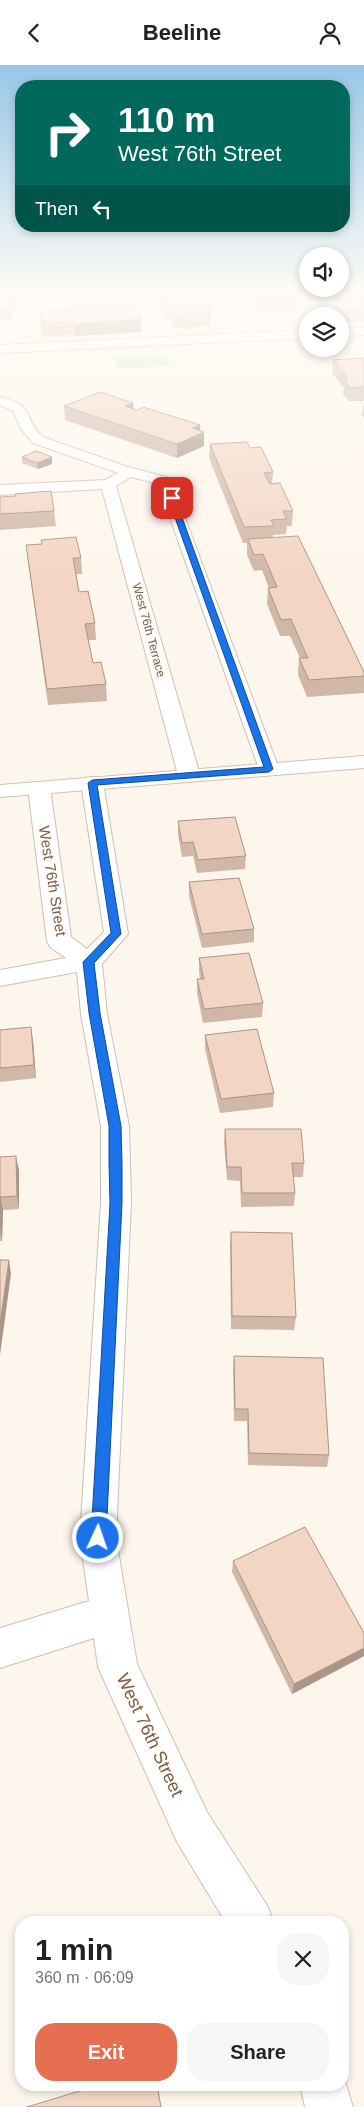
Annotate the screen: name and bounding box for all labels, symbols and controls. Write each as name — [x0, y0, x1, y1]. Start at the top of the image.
icon: back — [20, 19, 48, 47]
icon: person — [316, 19, 344, 47]
text: Beeline — [143, 20, 221, 45]
icon: right — [35, 100, 100, 165]
text: 110 m — [118, 100, 215, 139]
text: West 76th Street — [118, 141, 281, 166]
icon: left — [88, 195, 116, 223]
text: Then — [35, 198, 78, 219]
map controls — [299, 247, 349, 357]
button: sound — [299, 247, 349, 297]
button: layers — [299, 307, 349, 357]
pin — [151, 477, 193, 519]
icon: arrive — [158, 484, 186, 512]
street label: West 76th Terrace — [130, 581, 168, 679]
street label: West 76th Street — [36, 825, 70, 938]
position arrow — [71, 1511, 123, 1563]
street label: West 76th Street — [113, 1670, 187, 1800]
text: 1 min — [35, 1933, 113, 1966]
button: close — [277, 1933, 329, 1985]
text: 360 m · 06:09 — [35, 1969, 134, 1986]
button: Exit — [35, 2023, 177, 2081]
button: Share — [187, 2023, 329, 2081]

